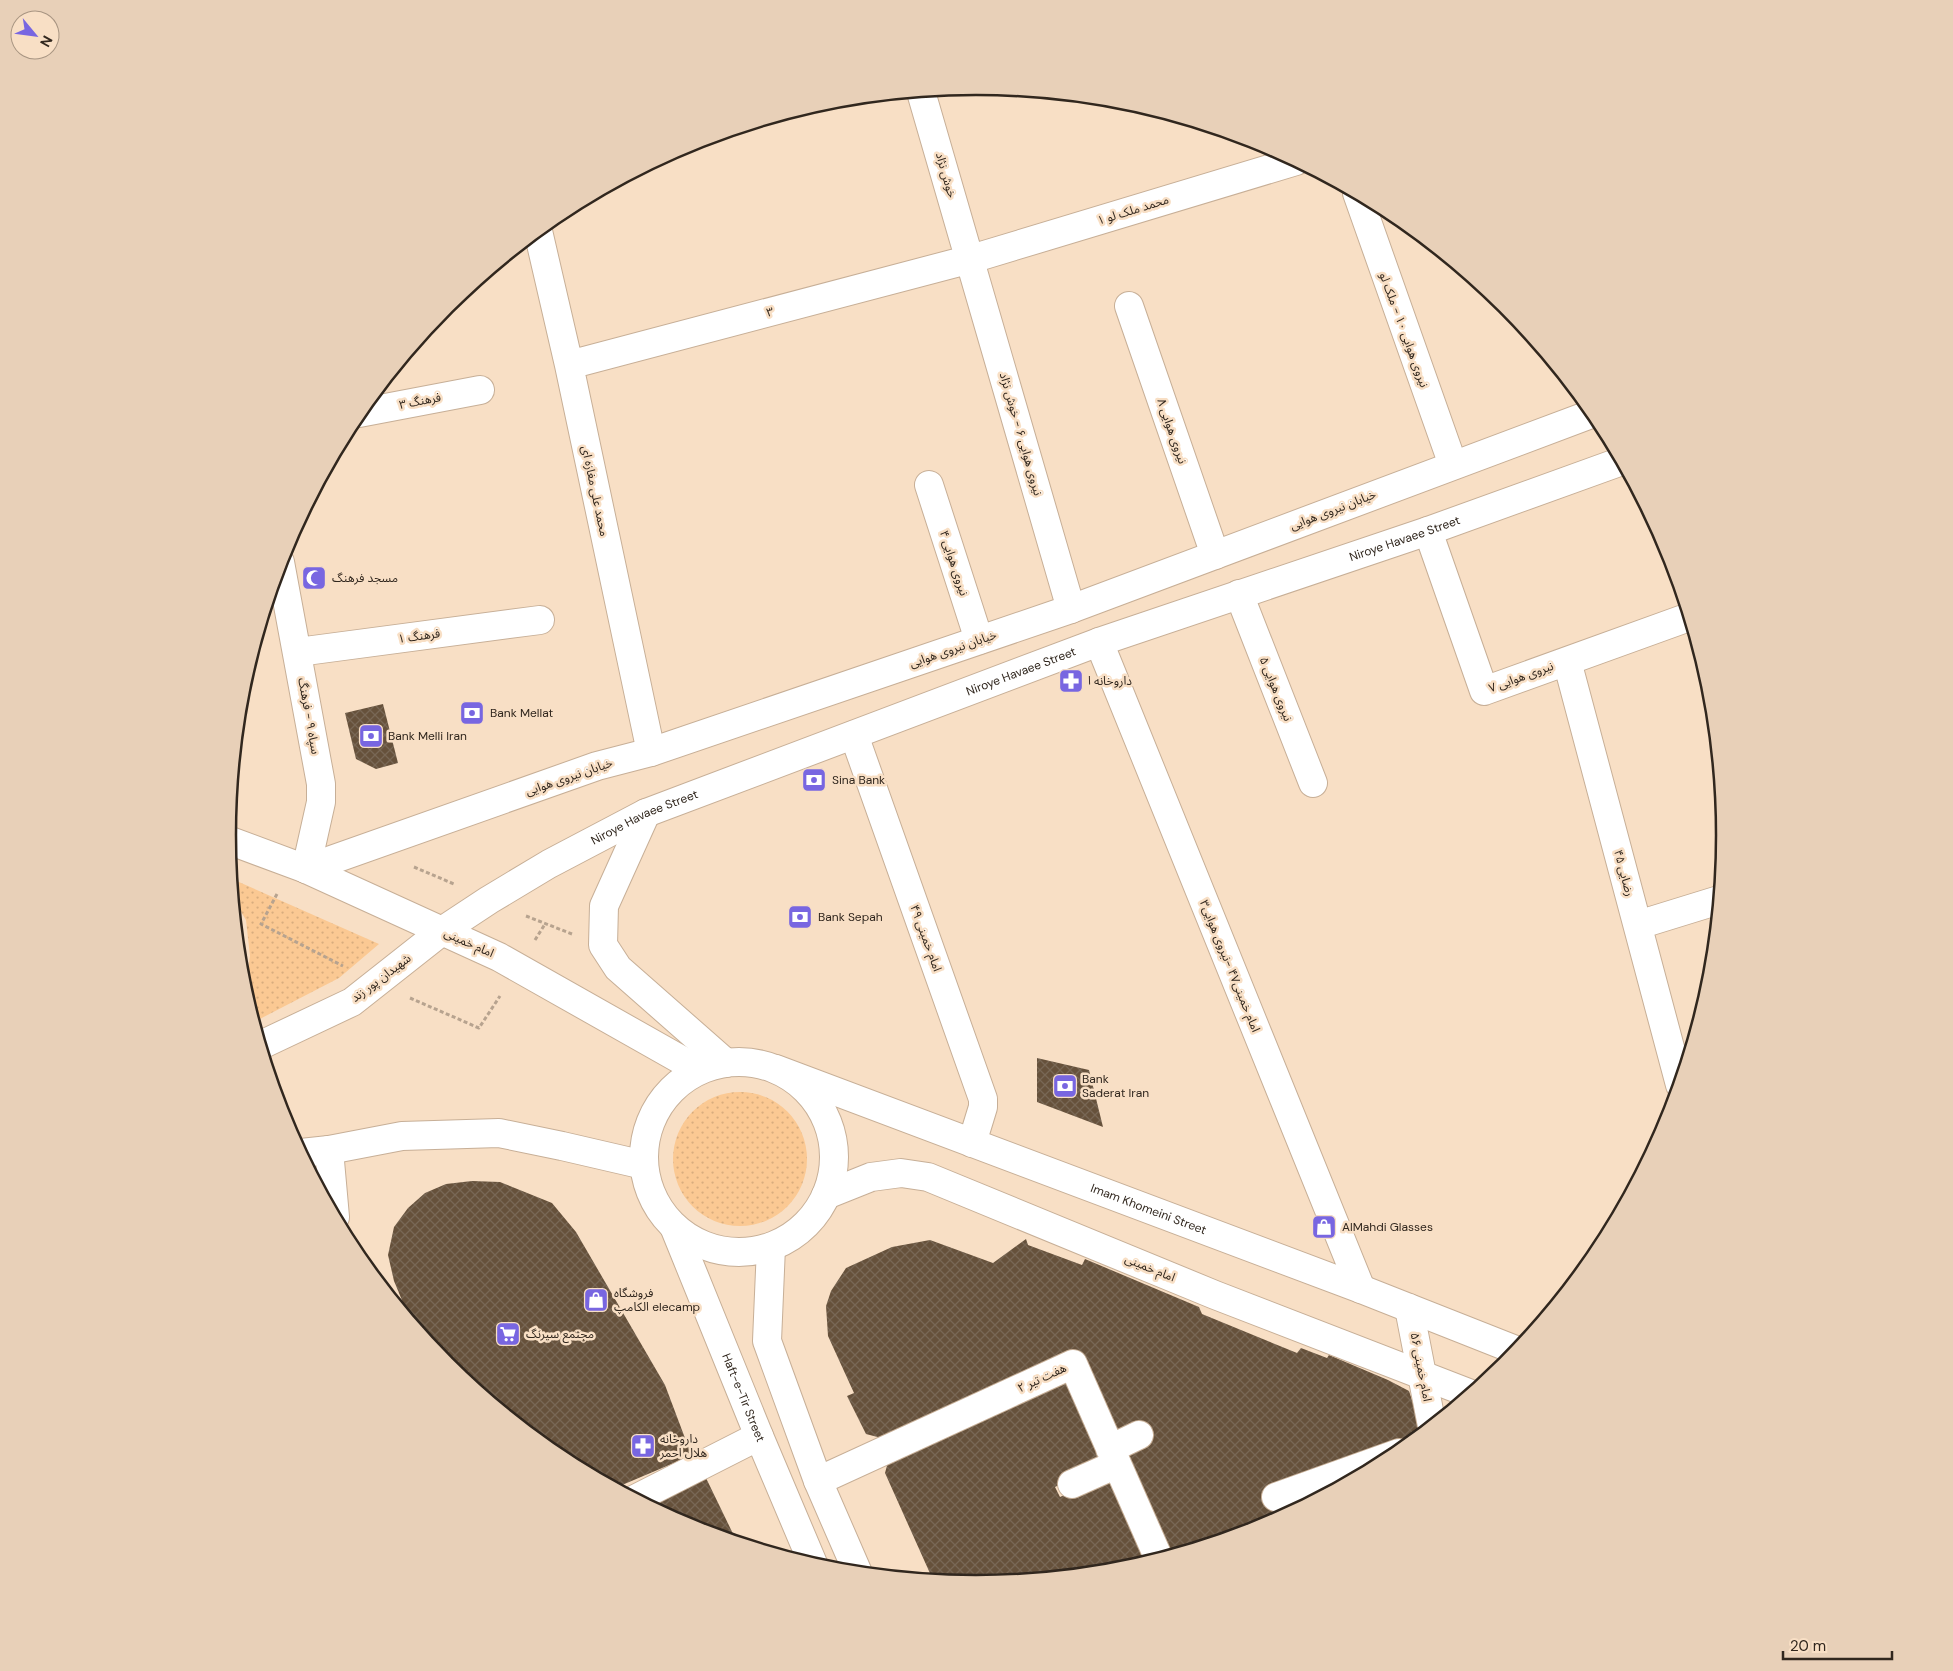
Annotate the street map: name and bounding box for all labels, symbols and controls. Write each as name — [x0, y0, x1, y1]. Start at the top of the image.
north arrow — [10, 10, 60, 60]
text: N — [36, 32, 57, 50]
street label: خوش نژاد — [932, 150, 960, 200]
street label: ۱ محمد ملک لو — [1095, 192, 1171, 228]
street label: نیروی هوایی ۱۰ - ملک لو — [1376, 270, 1432, 390]
street label: ۳ — [765, 303, 776, 321]
street label: نیروی هوایی ۶ - خوش نژاد — [996, 370, 1046, 498]
street label: فرهنگ ۳ — [398, 389, 442, 413]
street label: نیروی هوایی ۸ — [1153, 396, 1191, 466]
street label: محمد علی مغازه ای — [578, 444, 612, 538]
street label: خیابان نیروی هوایی — [1288, 486, 1378, 534]
street label: Niroye Havaee Street — [1347, 512, 1463, 565]
street label: نیروی هوایی ۴ — [936, 528, 972, 598]
mosque icon: مسجد فرهنگ — [301, 565, 327, 591]
place label: مسجد فرهنگ — [332, 570, 398, 586]
street label: فرهنگ ۱ — [397, 625, 441, 647]
street label: خیابان نیروی هوایی — [907, 627, 999, 671]
street label: Niroye Havaee Street — [964, 643, 1078, 699]
street label: نیروی هوایی ۵ — [1256, 654, 1296, 724]
street label: نیروی هوایی ۷ — [1486, 658, 1556, 696]
pharmacy icon: داروخانه ا — [1058, 668, 1084, 694]
place label: داروخانه ا — [1088, 673, 1132, 689]
street label: سپاه ۹ - فرهنگ — [294, 676, 324, 756]
bank icon: Bank Mellat — [459, 700, 485, 726]
place label: Bank Mellat — [490, 705, 554, 721]
bank icon: Bank Melli Iran — [358, 723, 384, 749]
place label: Bank Melli Iran — [388, 728, 467, 744]
street label: خیابان نیروی هوایی — [523, 755, 615, 799]
bank icon: Sina Bank — [801, 767, 827, 793]
place label: Sina Bank — [832, 772, 885, 788]
street label: Niroye Havaee Street — [588, 786, 700, 849]
street label: رضایی ۴۵ — [1610, 848, 1638, 898]
street label: امام خمینی۴۷ -نیروی هوایی۳ — [1195, 897, 1264, 1035]
street label: امام خمینی ۴۹ — [906, 902, 946, 974]
bank icon: Bank Sepah — [787, 904, 813, 930]
place label: Bank Sepah — [818, 909, 883, 925]
street label: امام خمینی — [441, 925, 497, 962]
street label: شهیدان پور زند — [348, 950, 414, 1006]
place label: Bank Saderat Iran — [1082, 1071, 1149, 1101]
bank icon: Bank Saderat Iran — [1052, 1073, 1078, 1099]
street label: Imam Khomeini Street — [1088, 1180, 1209, 1238]
shop icon: AlMahdi Glasses — [1311, 1214, 1337, 1240]
place label: AlMahdi Glasses — [1342, 1219, 1433, 1235]
street label: امام خمینی — [1122, 1251, 1178, 1286]
place label: فروشگاه الکامپ elecamp — [614, 1285, 700, 1315]
shop icon: فروشگاه الکامپ elecamp — [583, 1287, 609, 1313]
supermarket icon: مجتمع سیرنگ — [495, 1321, 521, 1347]
place label: مجتمع سیرنگ — [526, 1326, 594, 1343]
street label: امام خمینی ۵۶ — [1405, 1331, 1436, 1403]
street label: Haft-e-Tir Street — [718, 1351, 769, 1445]
street label: هفت تیر ۲ — [1015, 1360, 1069, 1396]
place label: داروخانه هلال احمر — [659, 1431, 707, 1461]
pharmacy icon: داروخانه هلال احمر — [630, 1433, 656, 1459]
scale bar — [1783, 1628, 1892, 1660]
text: 20 m — [1790, 1636, 1826, 1656]

